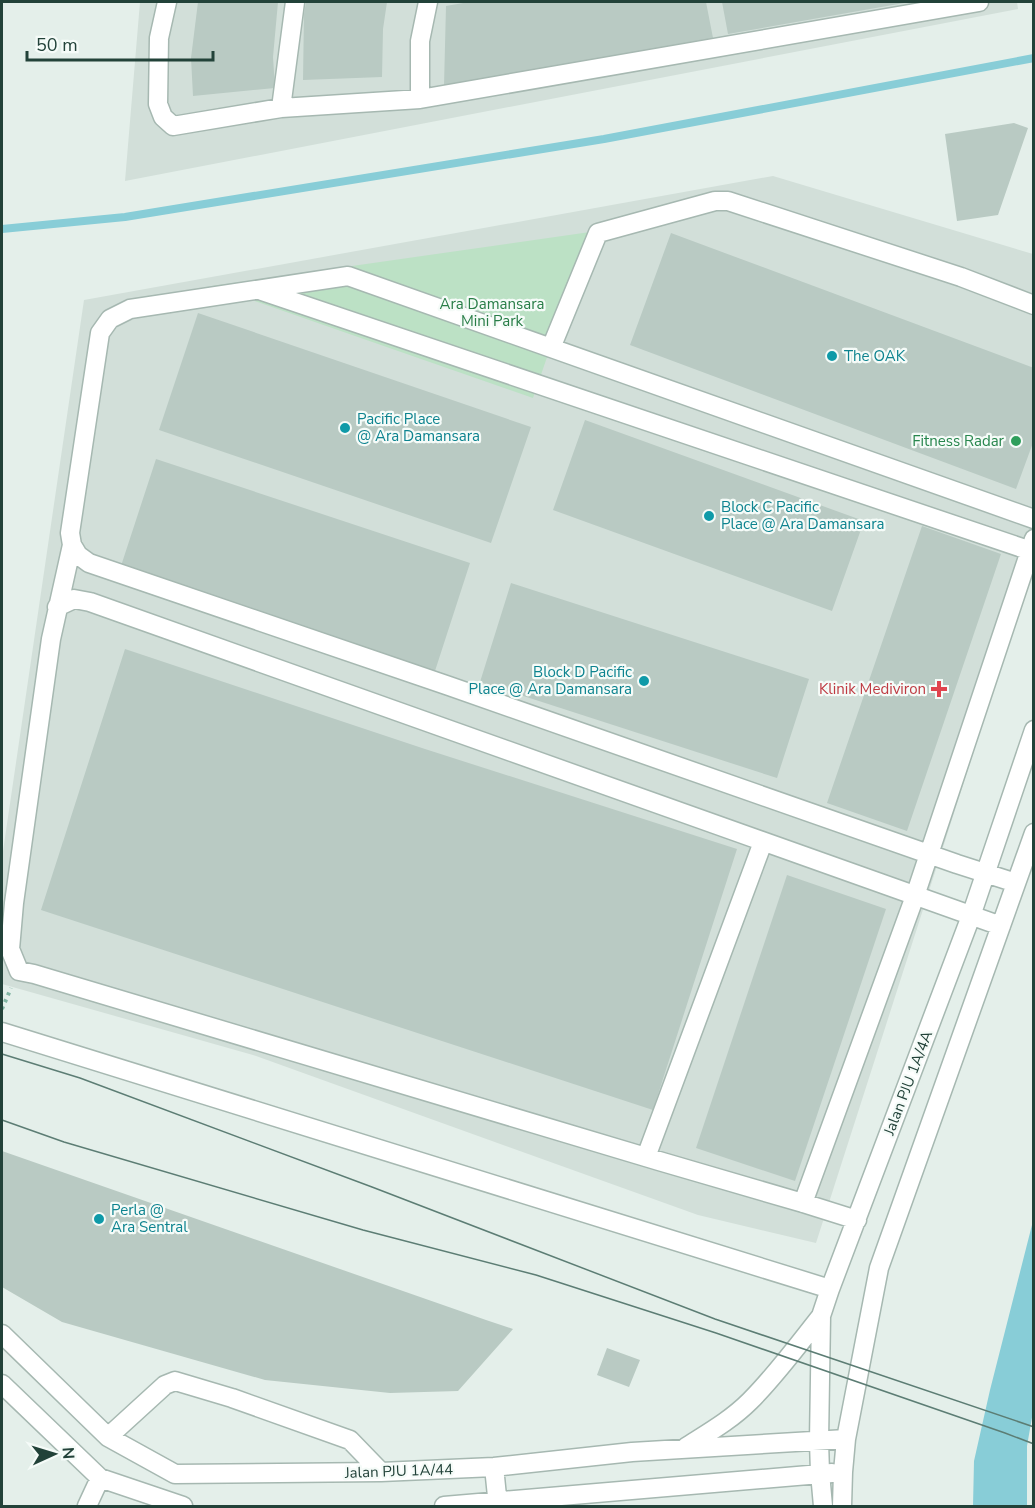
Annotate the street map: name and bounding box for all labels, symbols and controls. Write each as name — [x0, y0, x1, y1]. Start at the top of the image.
scale bar — [27, 24, 213, 62]
text: 50 m — [36, 33, 78, 57]
park label: Ara Damansara Mini Park — [440, 294, 544, 331]
place label: The OAK — [844, 346, 906, 366]
marker: The OAK — [825, 349, 839, 363]
place label: Pacific Place @ Ara Damansara — [357, 409, 480, 446]
marker: Pacific Place @ Ara Damansara — [338, 421, 352, 435]
place label: Fitness Radar — [912, 431, 1005, 451]
marker: Fitness Radar — [1009, 434, 1023, 448]
place label: Block C Pacific Place @ Ara Damansara — [721, 497, 884, 534]
marker: Block C Pacific Place @ Ara Damansara — [702, 509, 716, 523]
place label: Block D Pacific Place @ Ara Damansara — [469, 662, 632, 699]
marker: Block D Pacific Place @ Ara Damansara — [637, 674, 651, 688]
place label: Klinik Mediviron — [819, 679, 926, 699]
marker: Klinik Mediviron — [930, 680, 948, 698]
street label: Jalan PJU 1A/4A — [879, 1028, 937, 1139]
place label: Perla @ Ara Sentral — [111, 1200, 188, 1237]
marker: Perla @ Ara Sentral — [92, 1212, 106, 1226]
north arrow — [24, 1424, 84, 1484]
text: N — [57, 1446, 79, 1460]
street label: Jalan PJU 1A/44 — [343, 1459, 454, 1483]

